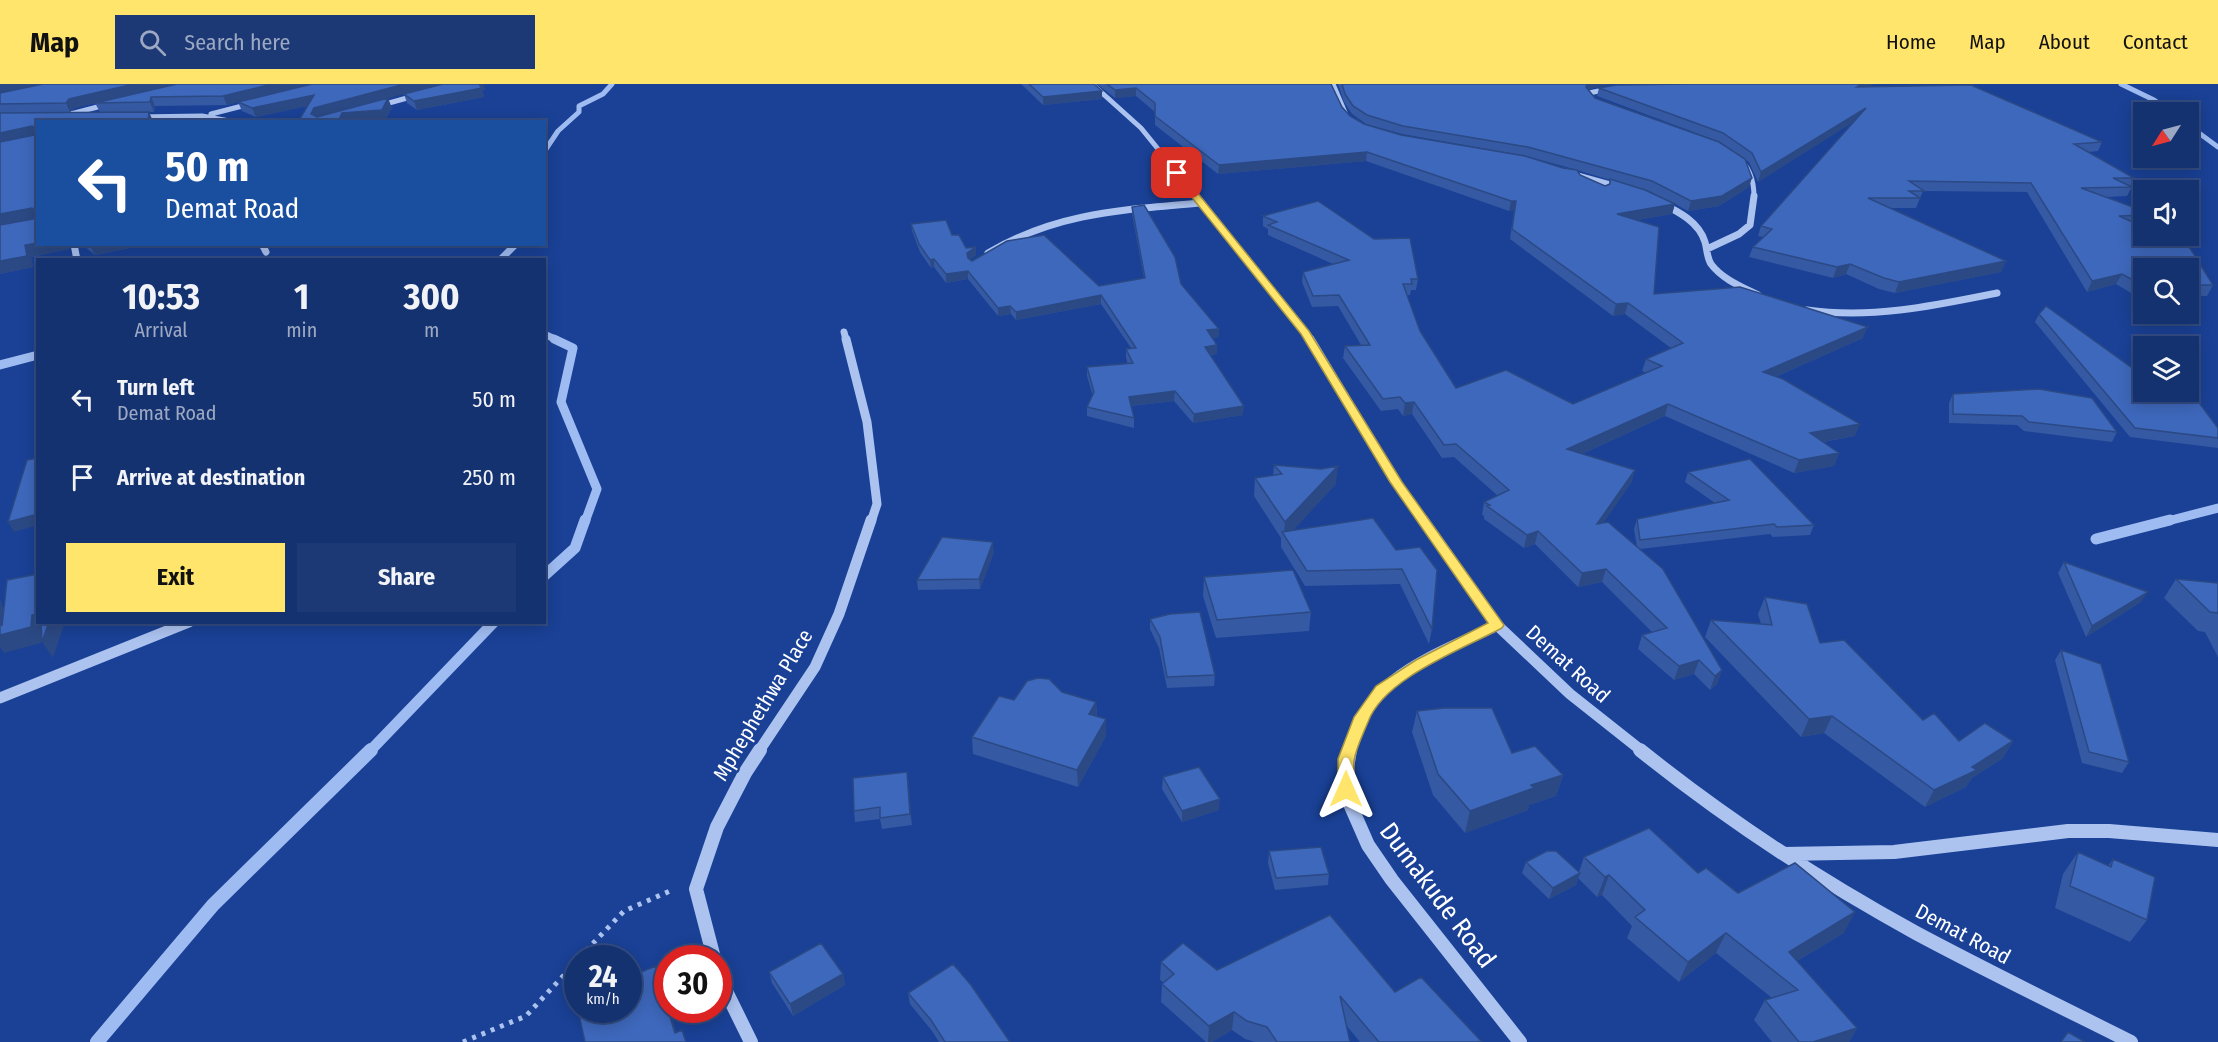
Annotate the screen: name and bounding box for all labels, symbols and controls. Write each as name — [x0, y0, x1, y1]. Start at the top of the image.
search box — [115, 15, 535, 69]
text: Map — [30, 26, 79, 59]
icon: search — [136, 26, 169, 59]
text: Search here — [184, 29, 290, 56]
text: Home — [1886, 29, 1936, 55]
text: Map — [1969, 29, 2006, 55]
text: About — [2039, 29, 2090, 55]
text: Contact — [2123, 29, 2188, 55]
north arrow — [2133, 102, 2199, 168]
map controls — [2133, 102, 2199, 402]
text: 50 m — [165, 142, 249, 192]
icon: left — [66, 144, 144, 222]
pin — [1151, 147, 1202, 198]
icon: arrive — [1160, 156, 1193, 189]
button: sound — [2133, 180, 2199, 246]
text: Demat Road — [165, 193, 299, 225]
button: search — [2133, 258, 2199, 324]
text: 10:53 — [122, 275, 200, 319]
text: 1 — [294, 275, 309, 319]
text: 300 — [403, 275, 460, 319]
text: Arrival — [135, 318, 188, 342]
text: min — [286, 318, 317, 342]
text: m — [424, 318, 439, 342]
button: layers — [2133, 336, 2199, 402]
text: Turn left — [117, 374, 195, 401]
icon: left — [66, 383, 99, 416]
text: 50 m — [472, 386, 516, 413]
text: Demat Road — [117, 401, 216, 425]
icon: arrive — [66, 461, 99, 494]
text: Arrive at destination — [117, 464, 305, 491]
text: 250 m — [463, 464, 516, 491]
button: Exit — [66, 543, 285, 612]
button: Share — [297, 543, 516, 612]
street label: Demat Road — [1521, 619, 1615, 709]
street label: Mphephethwa Place — [707, 624, 819, 786]
position arrow — [1314, 757, 1378, 821]
street label: Dumakude Road — [1373, 817, 1502, 974]
street label: Demat Road — [1911, 898, 2015, 970]
speed limit sign: 30 — [654, 945, 732, 1023]
text: 24 — [589, 959, 617, 995]
text: km/h — [586, 990, 620, 1008]

